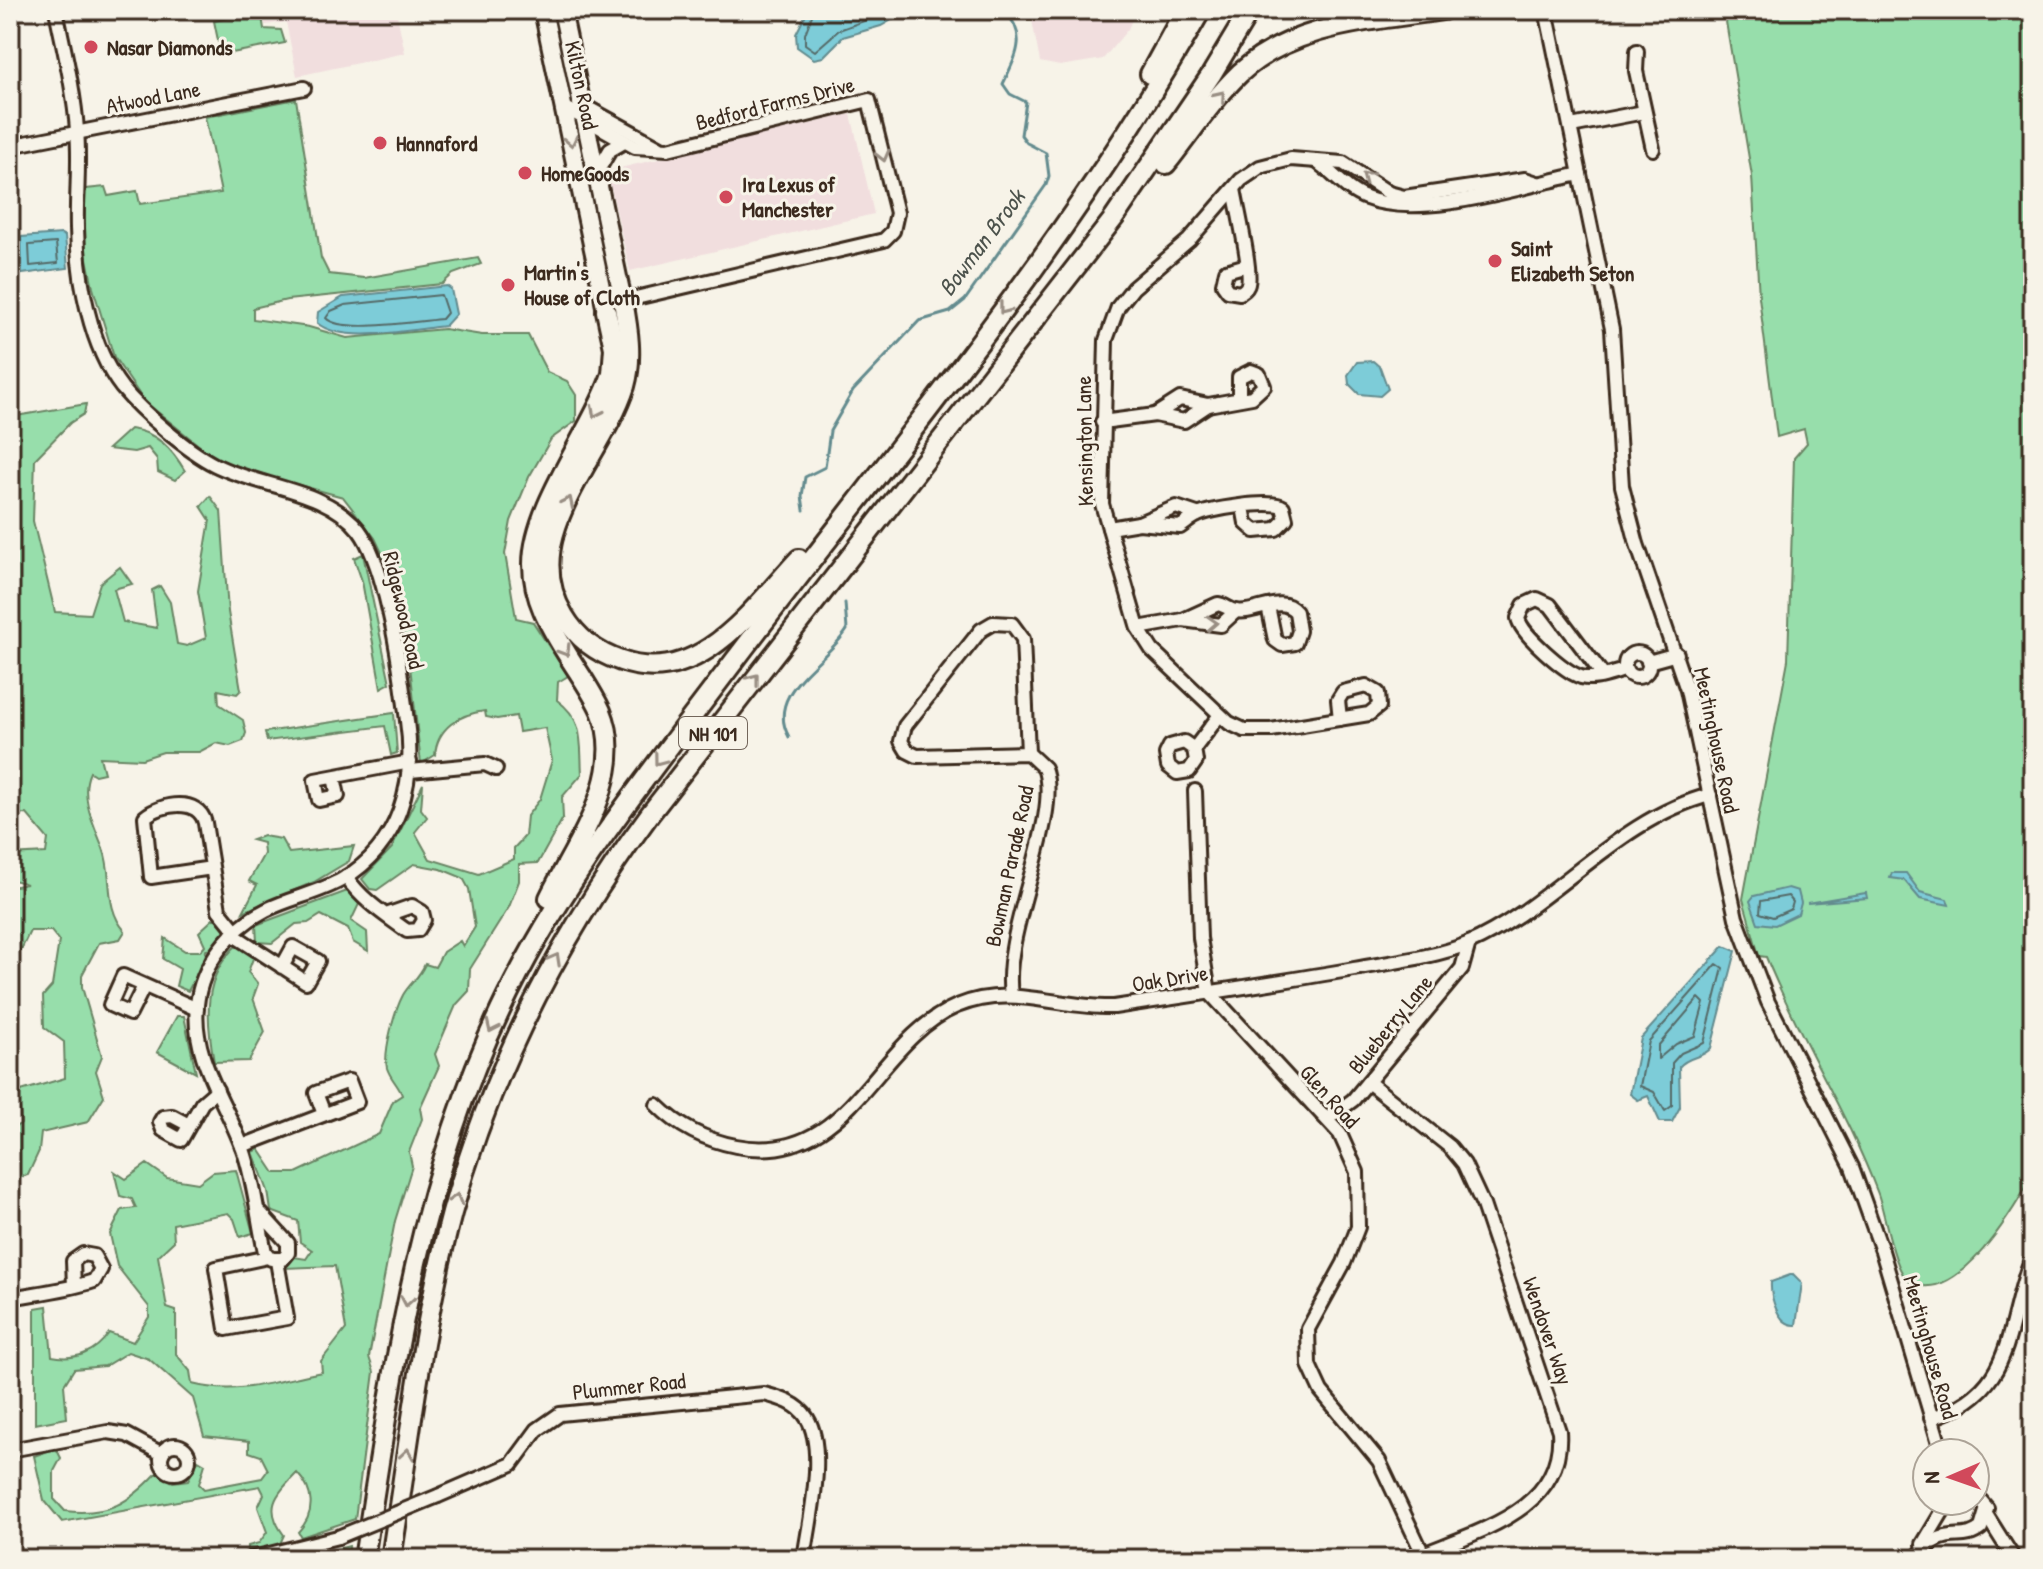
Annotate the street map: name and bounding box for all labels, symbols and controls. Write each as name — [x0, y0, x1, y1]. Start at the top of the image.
place label: Nasar Diamonds — [107, 32, 233, 62]
marker: Nasar Diamonds — [82, 38, 100, 56]
street label: Kilton Road — [558, 38, 606, 132]
street label: Bedford Farms Drive — [692, 69, 858, 137]
street label: Atwood Lane — [103, 73, 203, 121]
one-way arrow — [1210, 90, 1225, 105]
place label: Hannaford — [396, 128, 478, 158]
marker: Hannaford — [371, 134, 389, 152]
one-way arrow — [562, 134, 579, 147]
one-way arrow — [874, 149, 891, 163]
place label: HomeGoods — [541, 158, 630, 188]
marker: HomeGoods — [516, 164, 534, 182]
place label: Ira Lexus of Manchester — [742, 169, 836, 224]
one-way arrow — [1361, 172, 1376, 186]
water label: Bowman Brook — [930, 181, 1033, 302]
marker: Ira Lexus of Manchester — [717, 188, 735, 206]
place label: Saint Elizabeth Seton — [1511, 233, 1635, 288]
marker: Saint Elizabeth Seton — [1486, 252, 1504, 270]
place label: Martin's House of Cloth — [524, 257, 640, 312]
marker: Martin's House of Cloth — [499, 276, 517, 294]
one-way arrow — [1000, 300, 1014, 314]
street label: Kensington Lane — [1068, 375, 1100, 506]
one-way arrow — [590, 404, 605, 419]
one-way arrow — [559, 495, 574, 510]
street label: Ridgewood Road — [376, 548, 432, 672]
one-way arrow — [1206, 615, 1218, 632]
one-way arrow — [555, 642, 571, 657]
street label: Meetinghouse Road — [1687, 664, 1747, 816]
one-way arrow — [745, 673, 759, 688]
road number: NH 101 — [679, 717, 747, 749]
one-way arrow — [655, 751, 669, 766]
street label: Bowman Parade Road — [977, 782, 1041, 949]
one-way arrow — [545, 953, 560, 967]
street label: Oak Drive — [1130, 957, 1210, 999]
street label: Blueberry Lane — [1341, 968, 1439, 1080]
one-way arrow — [486, 1019, 502, 1033]
street label: Glen Road — [1293, 1058, 1367, 1135]
one-way arrow — [447, 1193, 464, 1207]
street label: Meetinghouse Road — [1896, 1272, 1966, 1423]
street label: Wendover Way — [1516, 1273, 1580, 1389]
one-way arrow — [399, 1295, 416, 1308]
street label: Plummer Road — [571, 1365, 687, 1407]
north arrow — [1911, 1437, 1991, 1517]
one-way arrow — [398, 1447, 415, 1461]
text: N — [1916, 1471, 1946, 1484]

